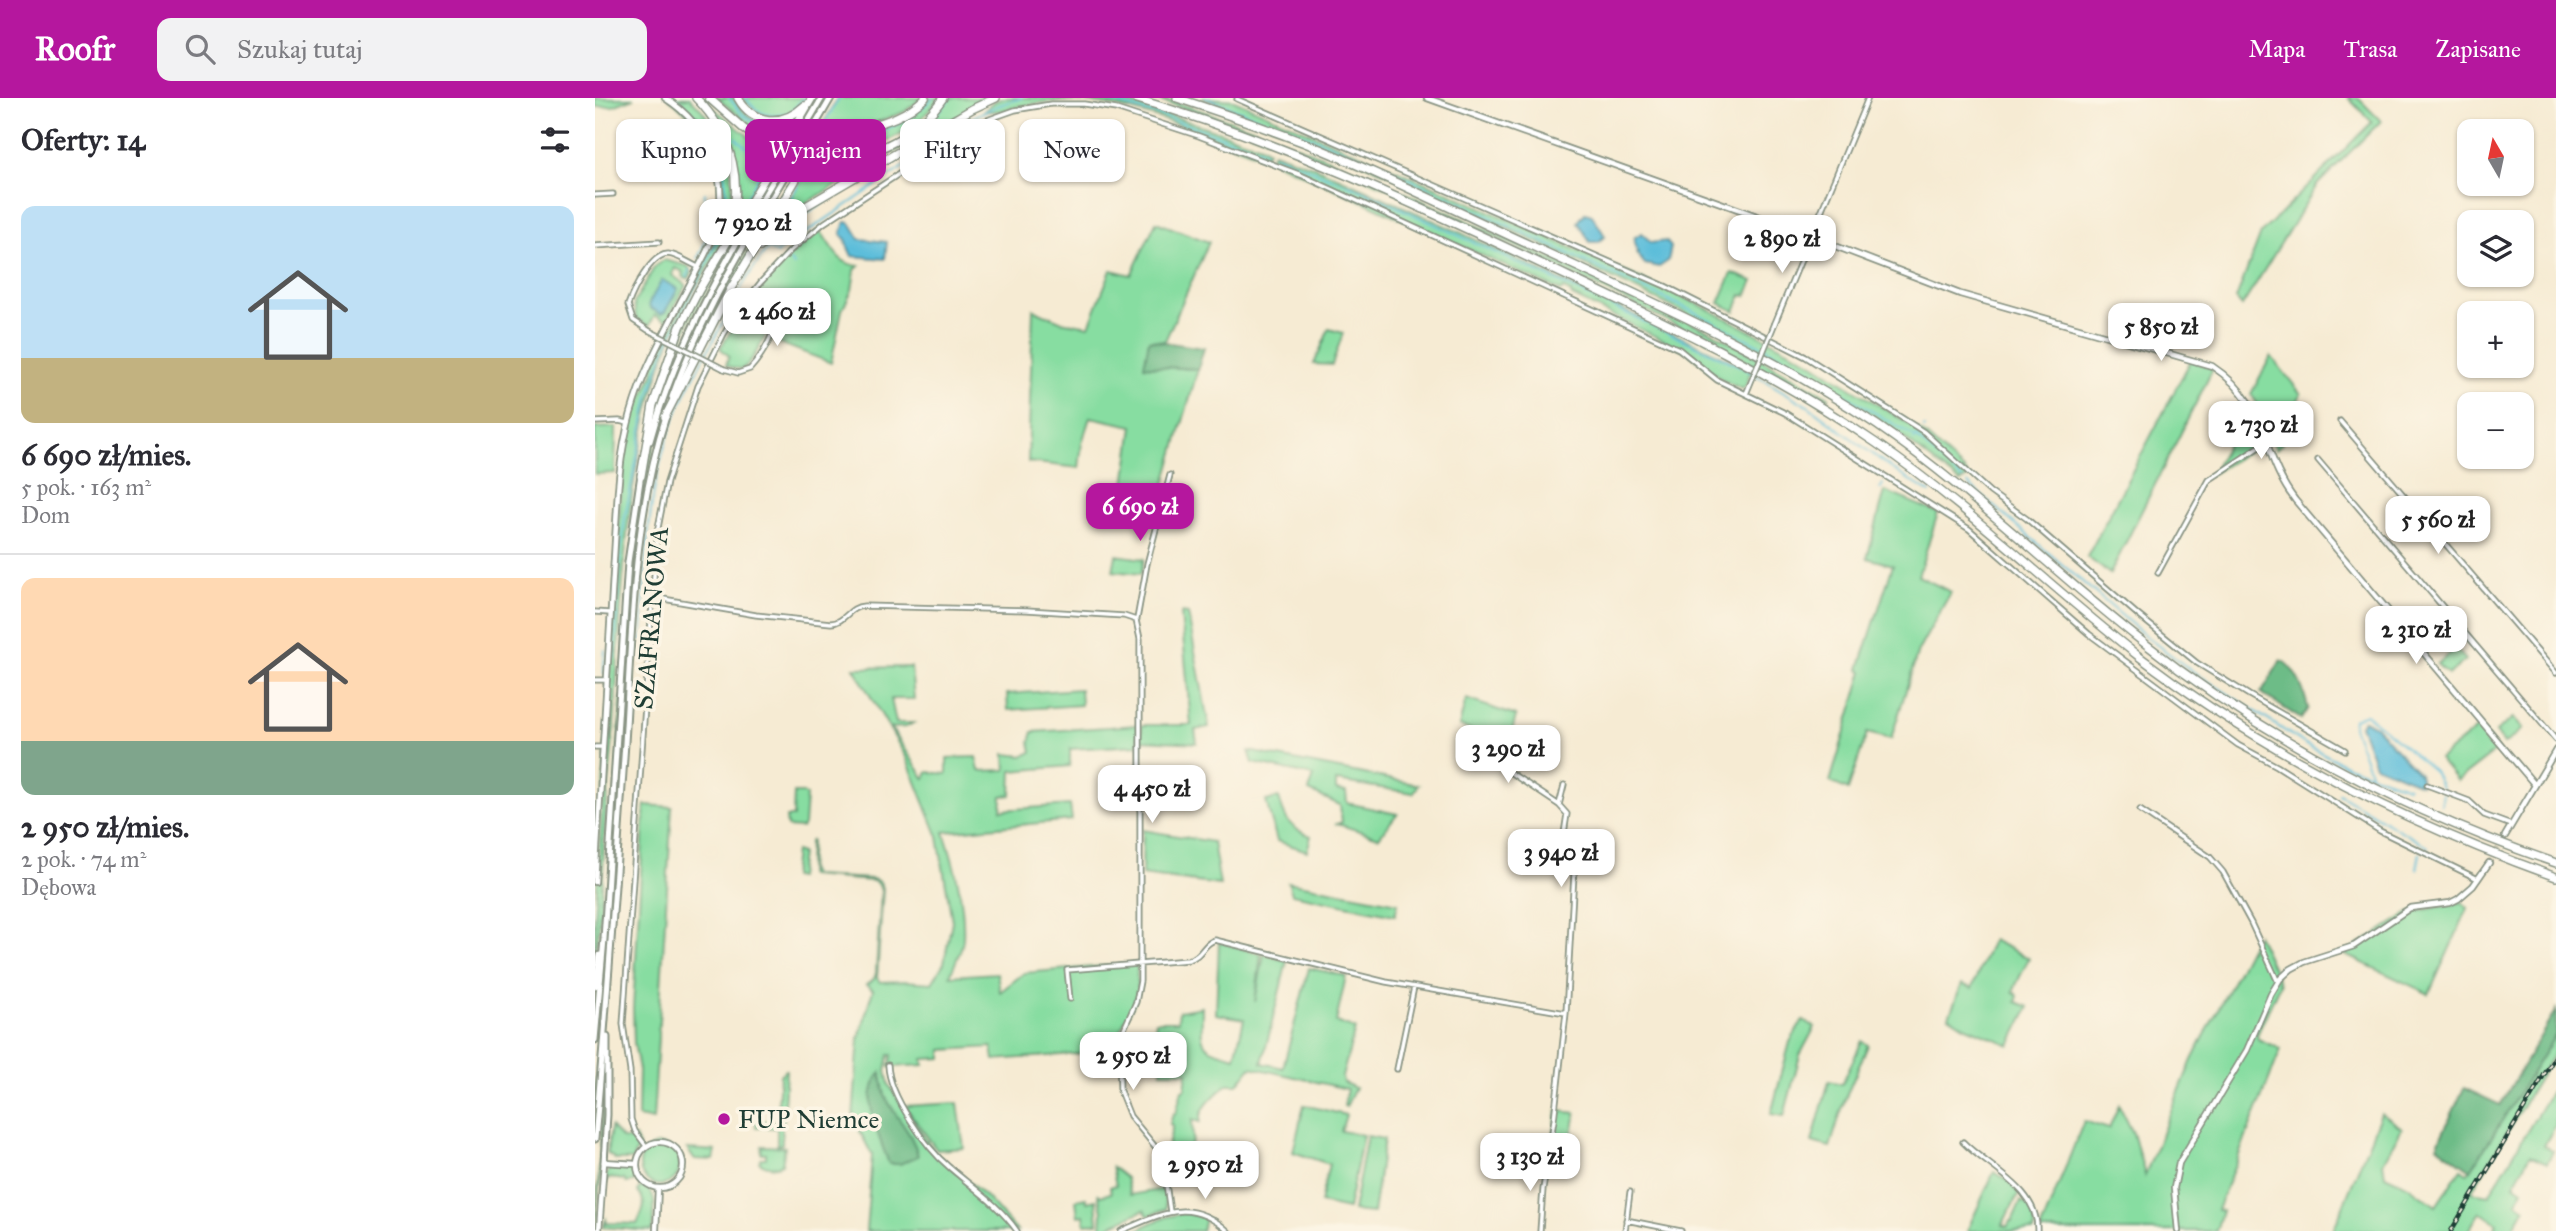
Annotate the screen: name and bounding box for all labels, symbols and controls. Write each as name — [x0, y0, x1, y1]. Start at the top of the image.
search box — [157, 18, 647, 81]
text: Roofr — [35, 29, 115, 69]
icon: search — [181, 30, 219, 68]
text: Szukaj tutaj — [237, 33, 363, 65]
text: Mapa — [2248, 34, 2306, 64]
text: Trasa — [2344, 34, 2397, 64]
text: Zapisane — [2435, 34, 2521, 64]
chip: Kupno — [616, 119, 731, 182]
chip: Wynajem — [745, 119, 886, 182]
chip: Filtry — [900, 119, 1005, 182]
chip: Nowe — [1019, 119, 1125, 182]
north arrow — [2457, 119, 2534, 196]
map controls — [2457, 119, 2534, 469]
icon: filters — [536, 121, 574, 159]
text: Oferty: 14 — [21, 122, 145, 158]
pin: 7 920 zł — [681, 200, 825, 259]
text: 7 920 zł — [715, 208, 791, 236]
button: layers — [2457, 210, 2534, 287]
pin: 2 890 zł — [1710, 216, 1854, 275]
text: 2 890 zł — [1744, 224, 1820, 252]
icon: home — [235, 252, 361, 378]
pin: 2 460 zł — [705, 288, 849, 348]
text: 2 460 zł — [739, 297, 815, 325]
button: + — [2457, 301, 2534, 378]
pin: 5 850 zł — [2089, 303, 2233, 363]
text: 5 850 zł — [2124, 312, 2198, 340]
button: − — [2457, 392, 2534, 469]
pin: 2 730 zł — [2189, 402, 2333, 461]
text: 2 730 zł — [2225, 410, 2297, 438]
text: 6 690 zł/mies. — [21, 437, 191, 473]
text: 5 pok. · 163 m² — [21, 473, 151, 501]
pin: 6 690 zł — [1068, 484, 1212, 543]
text: 6 690 zł — [1102, 492, 1178, 520]
pin: 5 560 zł — [2366, 496, 2510, 556]
text: Dom — [21, 501, 70, 529]
text: 5 560 zł — [2401, 505, 2475, 533]
street label: SZAFRANOWA — [627, 525, 675, 711]
pin: 2 310 zł — [2344, 606, 2488, 666]
text: 2 310 zł — [2381, 615, 2451, 643]
icon: home — [235, 624, 361, 750]
pin: 3 290 zł — [1436, 726, 1580, 785]
text: 3 290 zł — [1471, 734, 1545, 762]
pin: 4 450 zł — [1080, 766, 1224, 825]
text: 4 450 zł — [1114, 774, 1190, 802]
text: 2 950 zł/mies. — [21, 809, 189, 845]
pin: 3 940 zł — [1489, 830, 1633, 889]
text: 3 940 zł — [1524, 838, 1598, 866]
text: 2 pok. · 74 m² — [21, 845, 146, 873]
text: Dębowa — [21, 873, 96, 901]
pin: 2 950 zł — [1061, 1032, 1205, 1092]
text: 2 950 zł — [1096, 1041, 1170, 1069]
place label: FUP Niemce — [738, 1103, 880, 1135]
marker: FUP Niemce — [716, 1111, 732, 1127]
pin: 3 130 zł — [1458, 1134, 1602, 1193]
pin: 2 950 zł — [1133, 1142, 1277, 1201]
text: 3 130 zł — [1496, 1142, 1564, 1170]
text: 2 950 zł — [1168, 1150, 1242, 1178]

